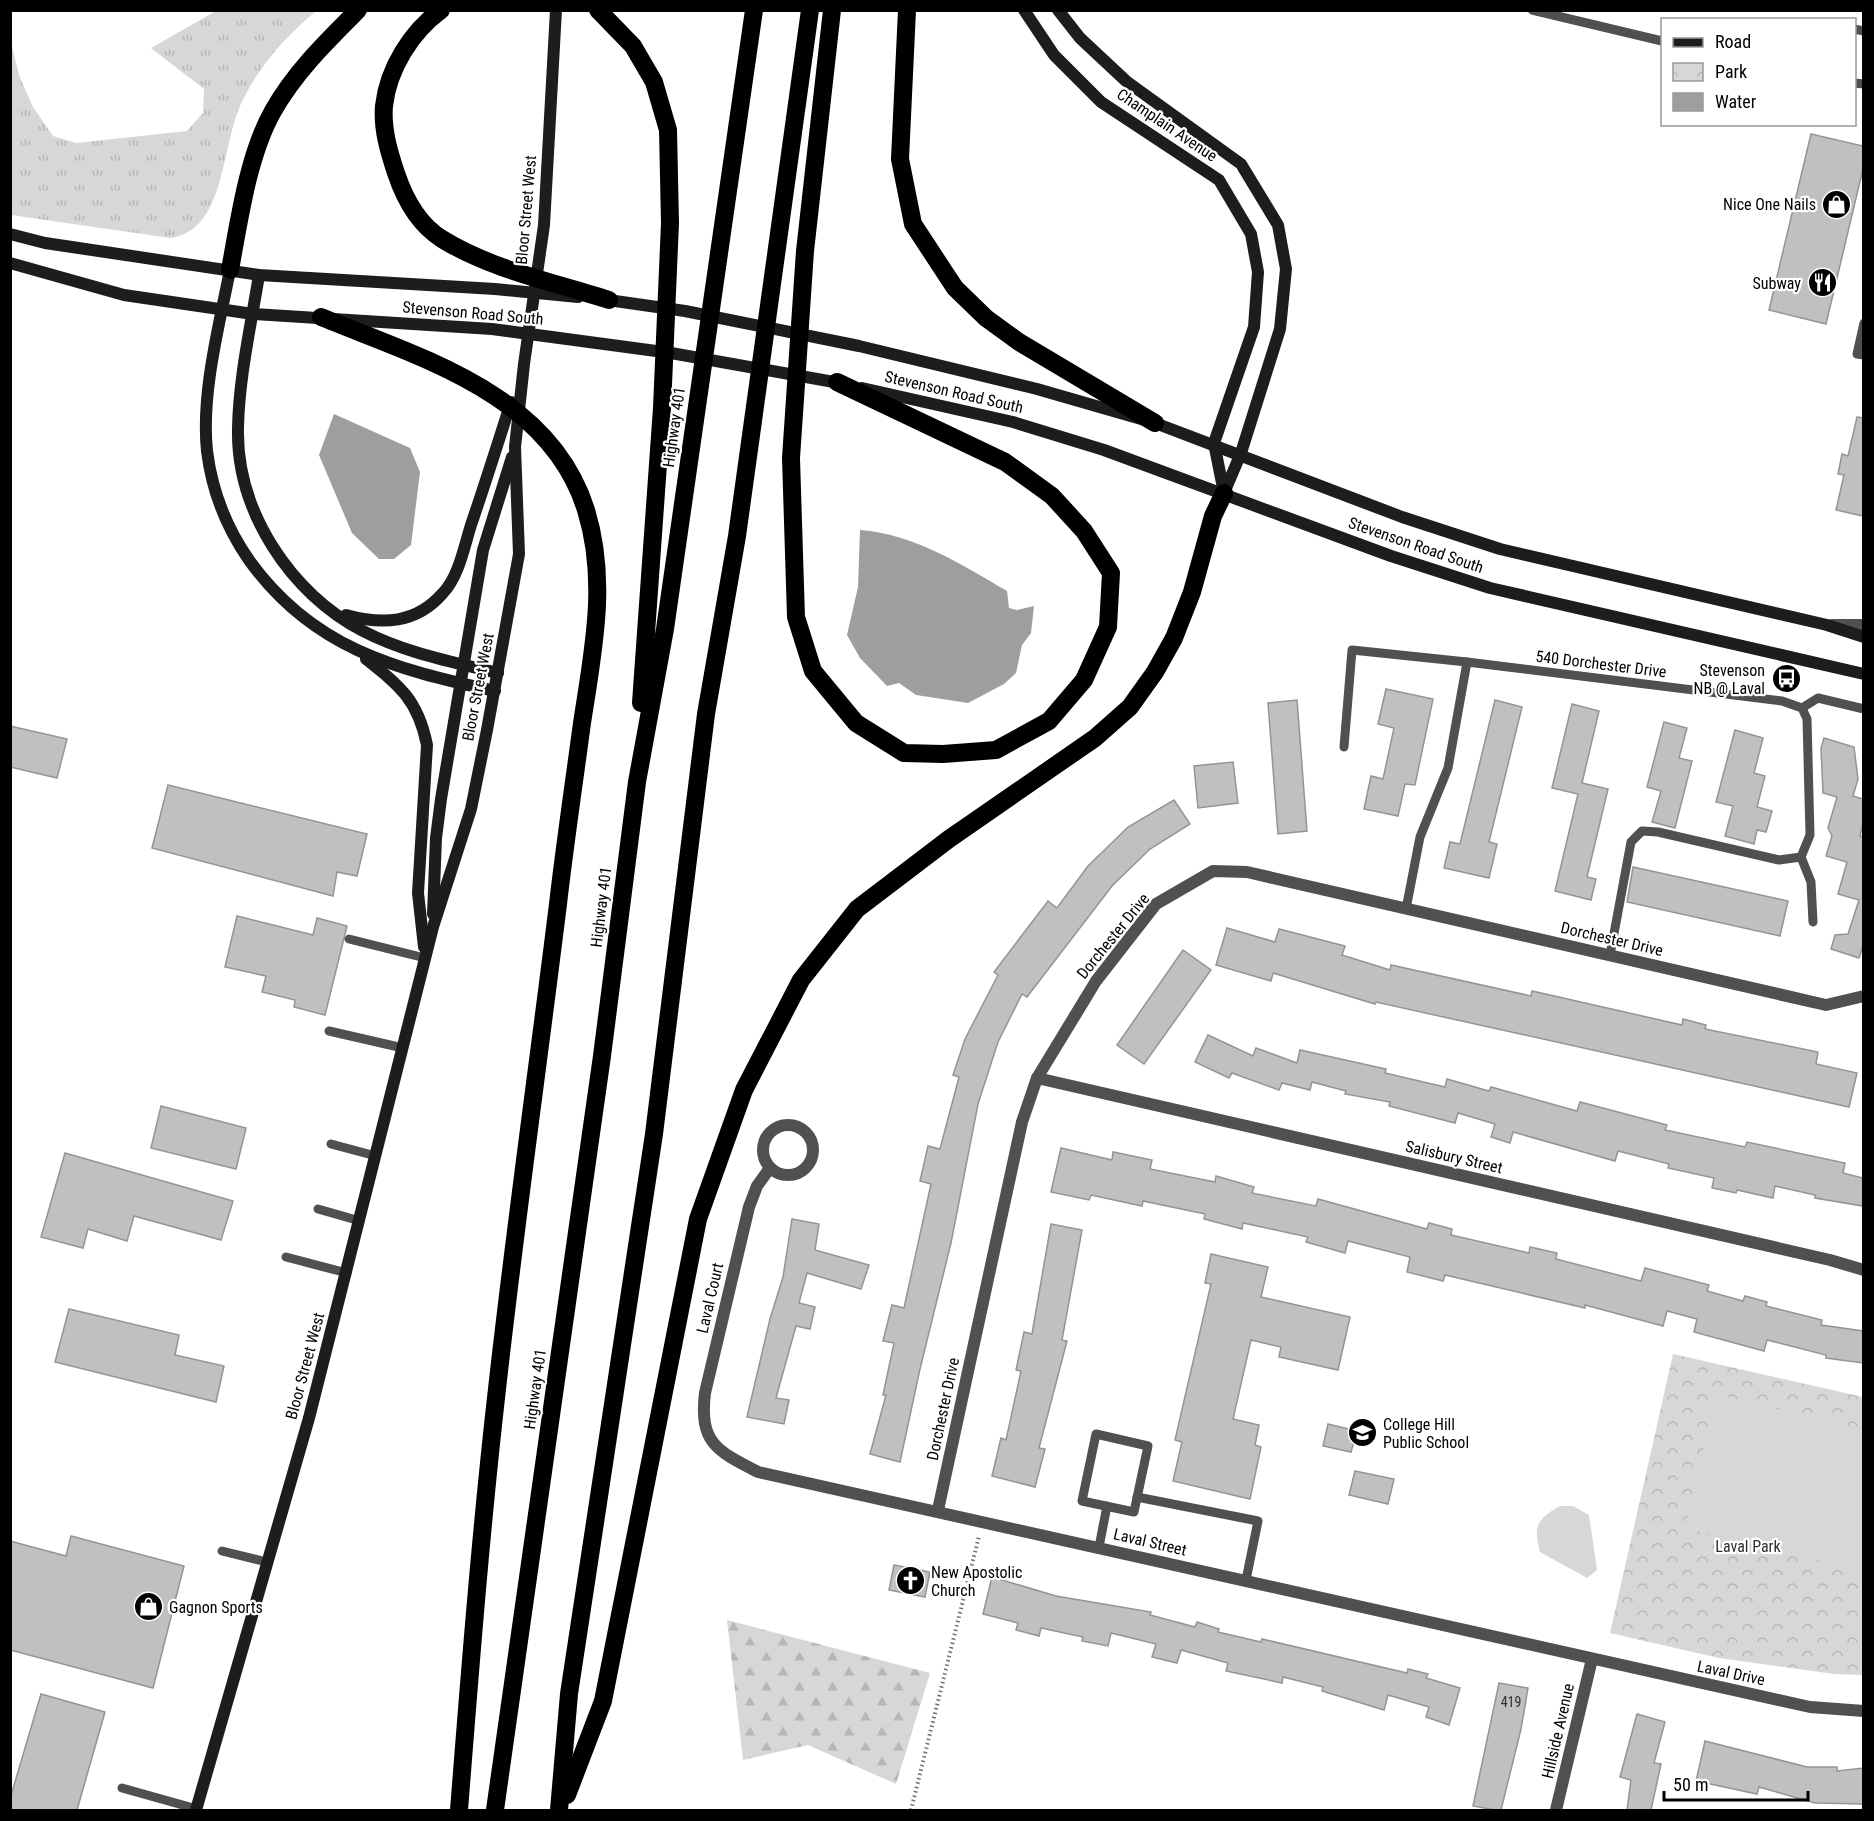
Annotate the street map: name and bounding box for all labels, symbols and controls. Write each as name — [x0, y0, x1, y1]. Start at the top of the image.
legend — [1661, 18, 1856, 126]
text: Road — [1715, 31, 1751, 52]
text: Park — [1715, 61, 1747, 82]
street label: Champlain Avenue — [1113, 84, 1221, 166]
text: Water — [1715, 91, 1757, 112]
street label: Bloor Street West — [512, 154, 540, 265]
shop icon: Nice One Nails — [1821, 188, 1853, 220]
place label: Nice One Nails — [1723, 195, 1816, 214]
restaurant icon: Subway — [1806, 267, 1838, 299]
place label: Subway — [1752, 274, 1801, 293]
street label: Stevenson Road South — [402, 297, 544, 329]
street label: Stevenson Road South — [883, 367, 1025, 417]
street label: Highway 401 — [659, 385, 689, 469]
street label: Stevenson Road South — [1346, 513, 1486, 577]
street label: Bloor Street West — [458, 631, 498, 743]
street label: 540 Dorchester Drive — [1534, 647, 1668, 681]
place label: Stevenson NB @ Laval — [1693, 661, 1765, 698]
bus stop icon: Stevenson NB @ Laval — [1770, 663, 1802, 695]
street label: Highway 401 — [587, 866, 615, 948]
street label: Dorchester Drive — [1073, 889, 1153, 983]
street label: Dorchester Drive — [1559, 918, 1665, 960]
street label: Salisbury Street — [1404, 1137, 1505, 1177]
street label: Laval Court — [693, 1261, 727, 1335]
street label: Bloor Street West — [282, 1310, 328, 1421]
street label: Highway 401 — [520, 1347, 550, 1431]
street label: Dorchester Drive — [923, 1356, 963, 1462]
place label: College Hill Public School — [1383, 1415, 1469, 1452]
school or university icon: College Hill Public School — [1346, 1417, 1378, 1449]
street label: Laval Street — [1112, 1524, 1189, 1560]
park label: Laval Park — [1715, 1537, 1782, 1556]
place label: New Apostolic Church — [931, 1563, 1022, 1600]
church icon: New Apostolic Church — [894, 1565, 926, 1597]
shop icon: Gagnon Sports — [132, 1591, 164, 1623]
place label: Gagnon Sports — [169, 1598, 263, 1617]
street label: Laval Drive — [1695, 1657, 1767, 1689]
street label: Hillside Avenue — [1538, 1682, 1578, 1780]
house number: 419 — [1501, 1694, 1521, 1710]
scale bar — [1664, 1764, 1808, 1802]
text: 50 m — [1673, 1774, 1708, 1795]

